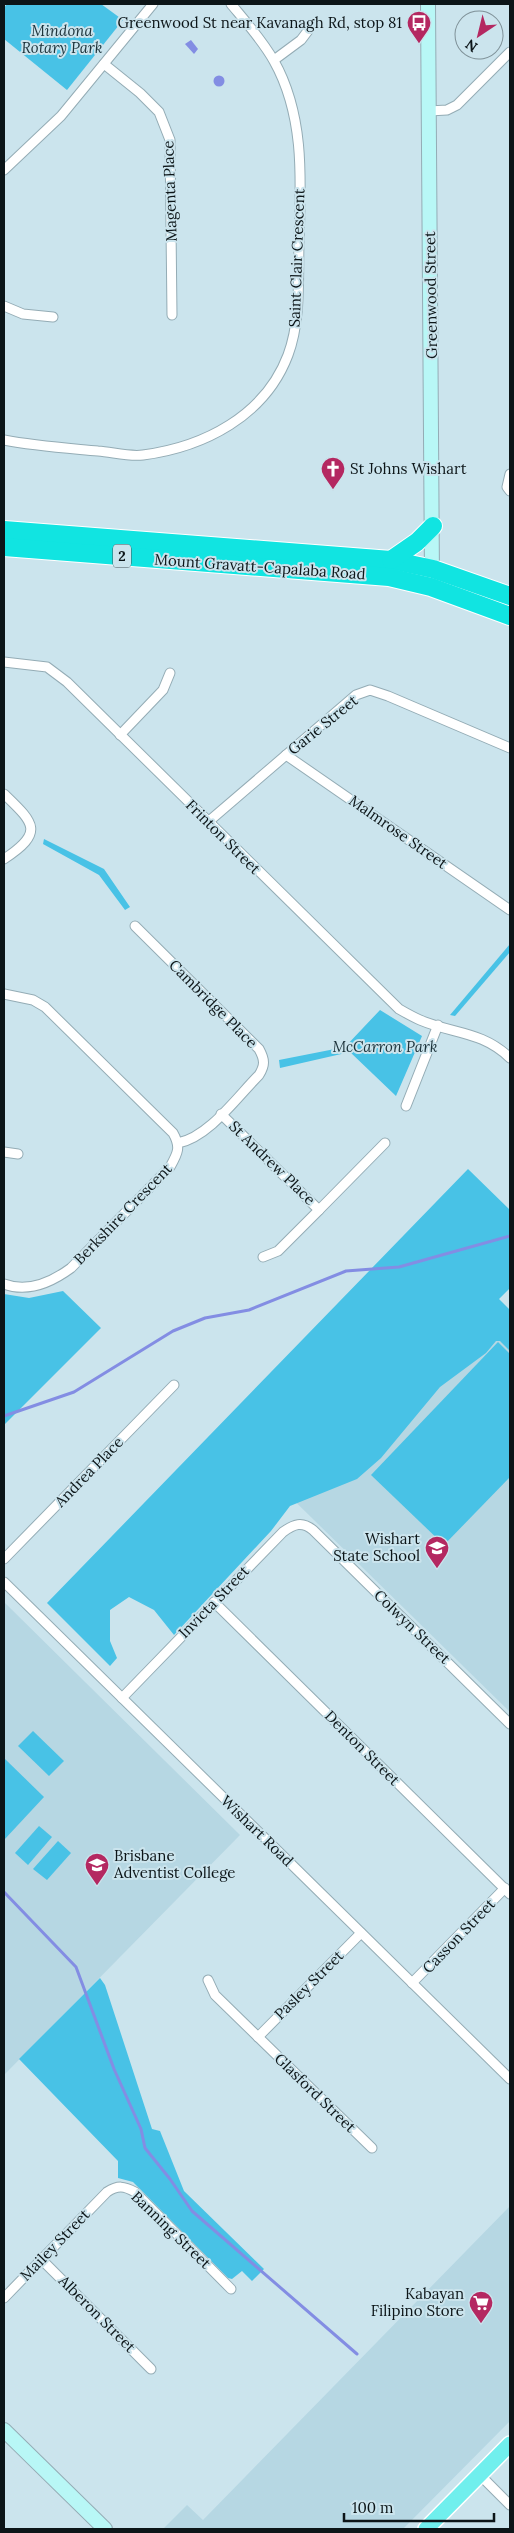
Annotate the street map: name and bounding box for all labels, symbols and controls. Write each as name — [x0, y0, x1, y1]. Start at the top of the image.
bus stop icon: Greenwood St near Kavanagh Rd, stop 81 — [406, 10, 432, 44]
north arrow — [454, 10, 504, 60]
place label: Greenwood St near Kavanagh Rd, stop 81 — [118, 13, 402, 32]
park label: Mindona Rotary Park — [22, 21, 103, 57]
text: N — [462, 35, 481, 56]
street label: Magenta Place — [158, 140, 181, 242]
street label: Saint Clair Crescent — [285, 188, 308, 328]
street label: Greenwood Street — [420, 231, 441, 359]
church icon: St Johns Wishart — [320, 456, 346, 490]
place label: St Johns Wishart — [350, 459, 467, 478]
road number: 2 — [113, 544, 131, 568]
street label: Mount Gravatt-Capalaba Road — [154, 550, 366, 583]
street label: Garie Street — [284, 691, 362, 759]
street label: Malmrose Street — [345, 791, 451, 873]
street label: Frinton Street — [182, 795, 265, 878]
street label: Cambridge Place — [165, 955, 262, 1052]
park label: McCarron Park — [333, 1037, 438, 1056]
street label: St Andrew Place — [225, 1117, 320, 1209]
street label: Berkshire Crescent — [69, 1159, 176, 1268]
street label: Andrea Place — [50, 1433, 127, 1512]
place label: Wishart State School — [333, 1529, 420, 1565]
school or university icon: Wishart State School — [424, 1535, 450, 1569]
street label: Invicta Street — [174, 1561, 253, 1642]
street label: Colwyn Street — [370, 1585, 455, 1668]
street label: Denton Street — [321, 1706, 404, 1789]
street label: Wishart Road — [217, 1791, 298, 1870]
place label: Brisbane Adventist College — [113, 1846, 236, 1882]
school or university icon: Brisbane Adventist College — [84, 1852, 110, 1886]
street label: Casson Street — [418, 1894, 499, 1977]
street label: Pasley Street — [270, 1946, 347, 2023]
street label: Glasford Street — [271, 2049, 360, 2136]
street label: Banning Street — [128, 2187, 215, 2273]
street label: Mailey Street — [16, 2205, 94, 2284]
street label: Alberon Street — [54, 2270, 140, 2356]
place label: Kabayan Filipino Store — [371, 2284, 464, 2320]
supermarket icon: Kabayan Filipino Store — [468, 2290, 494, 2324]
scale bar — [344, 2490, 494, 2522]
text: 100 m — [352, 2498, 393, 2517]

